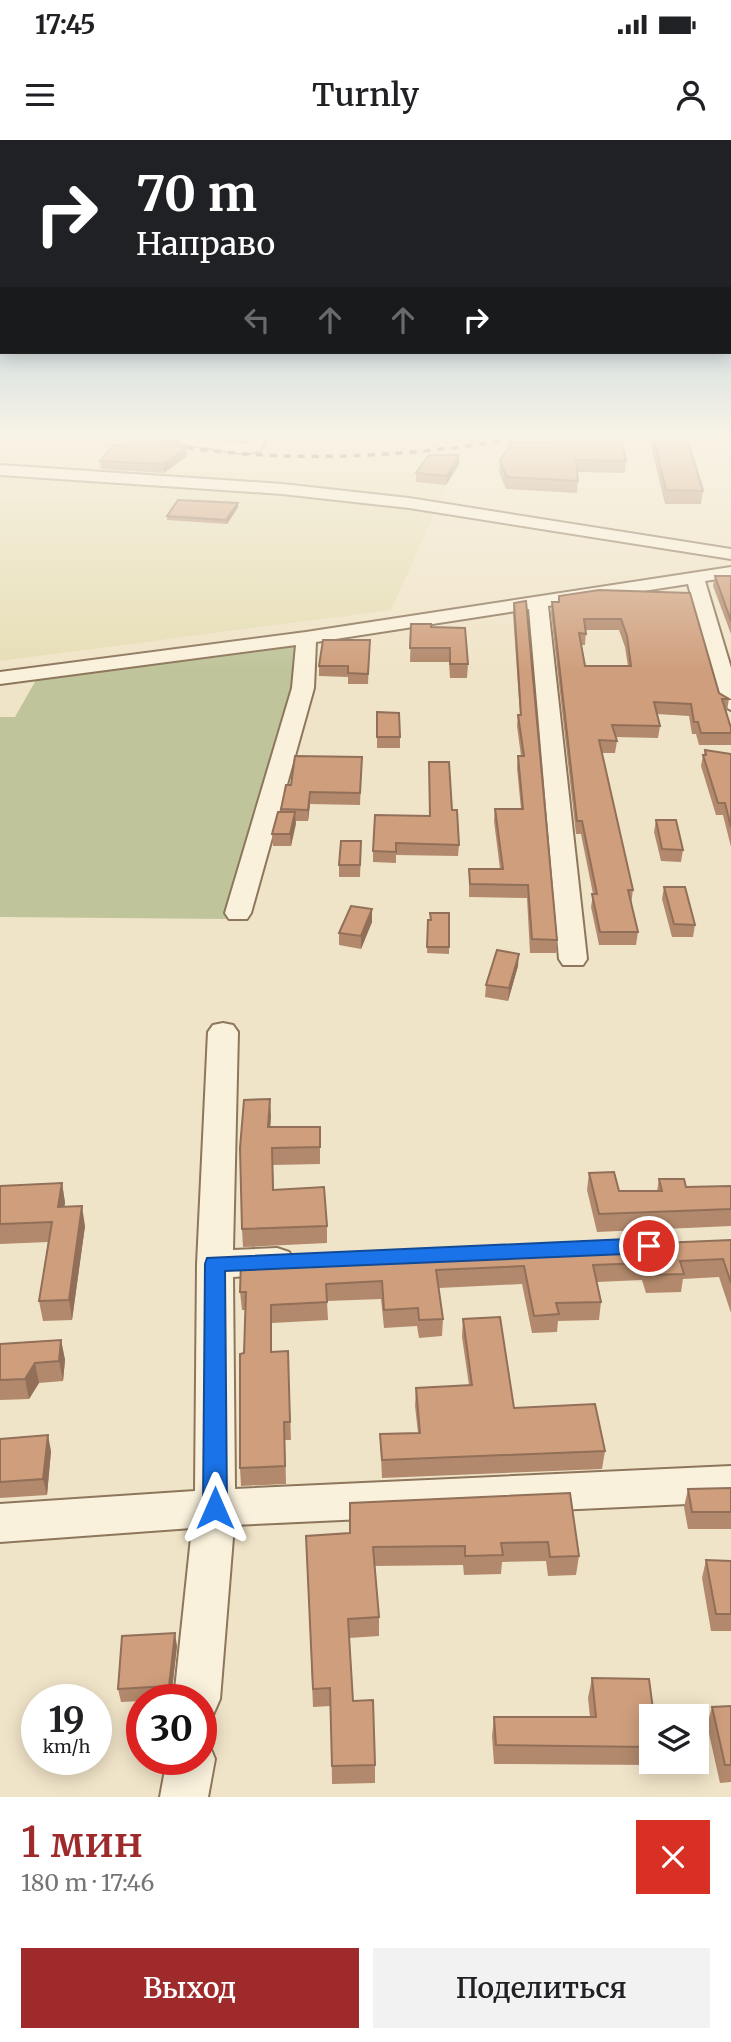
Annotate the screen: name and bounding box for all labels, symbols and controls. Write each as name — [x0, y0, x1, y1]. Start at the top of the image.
text: 17:45 — [35, 8, 95, 41]
text: Turnly — [312, 75, 419, 115]
icon: menu — [21, 76, 59, 114]
icon: person — [672, 76, 710, 114]
text: 70 m — [136, 163, 257, 224]
icon: right — [21, 168, 112, 259]
text: Направо — [136, 224, 275, 264]
icon: left — [238, 301, 276, 339]
icon: ahead — [311, 301, 349, 339]
icon: ahead — [384, 301, 422, 339]
icon: right — [457, 301, 495, 339]
pin — [619, 1216, 679, 1276]
icon: arrive — [630, 1227, 668, 1265]
position arrow — [178, 1471, 252, 1545]
speed limit sign: 30 — [126, 1684, 217, 1775]
text: 19 — [48, 1698, 85, 1742]
map controls — [639, 1704, 709, 1774]
button: layers — [639, 1704, 709, 1774]
text: km/h — [43, 1735, 90, 1758]
text: 1 мин — [21, 1816, 143, 1868]
button: close — [636, 1820, 710, 1894]
text: 180 m · 17:46 — [21, 1868, 154, 1897]
button: Выход — [21, 1948, 359, 2028]
button: Поделиться — [373, 1948, 710, 2028]

